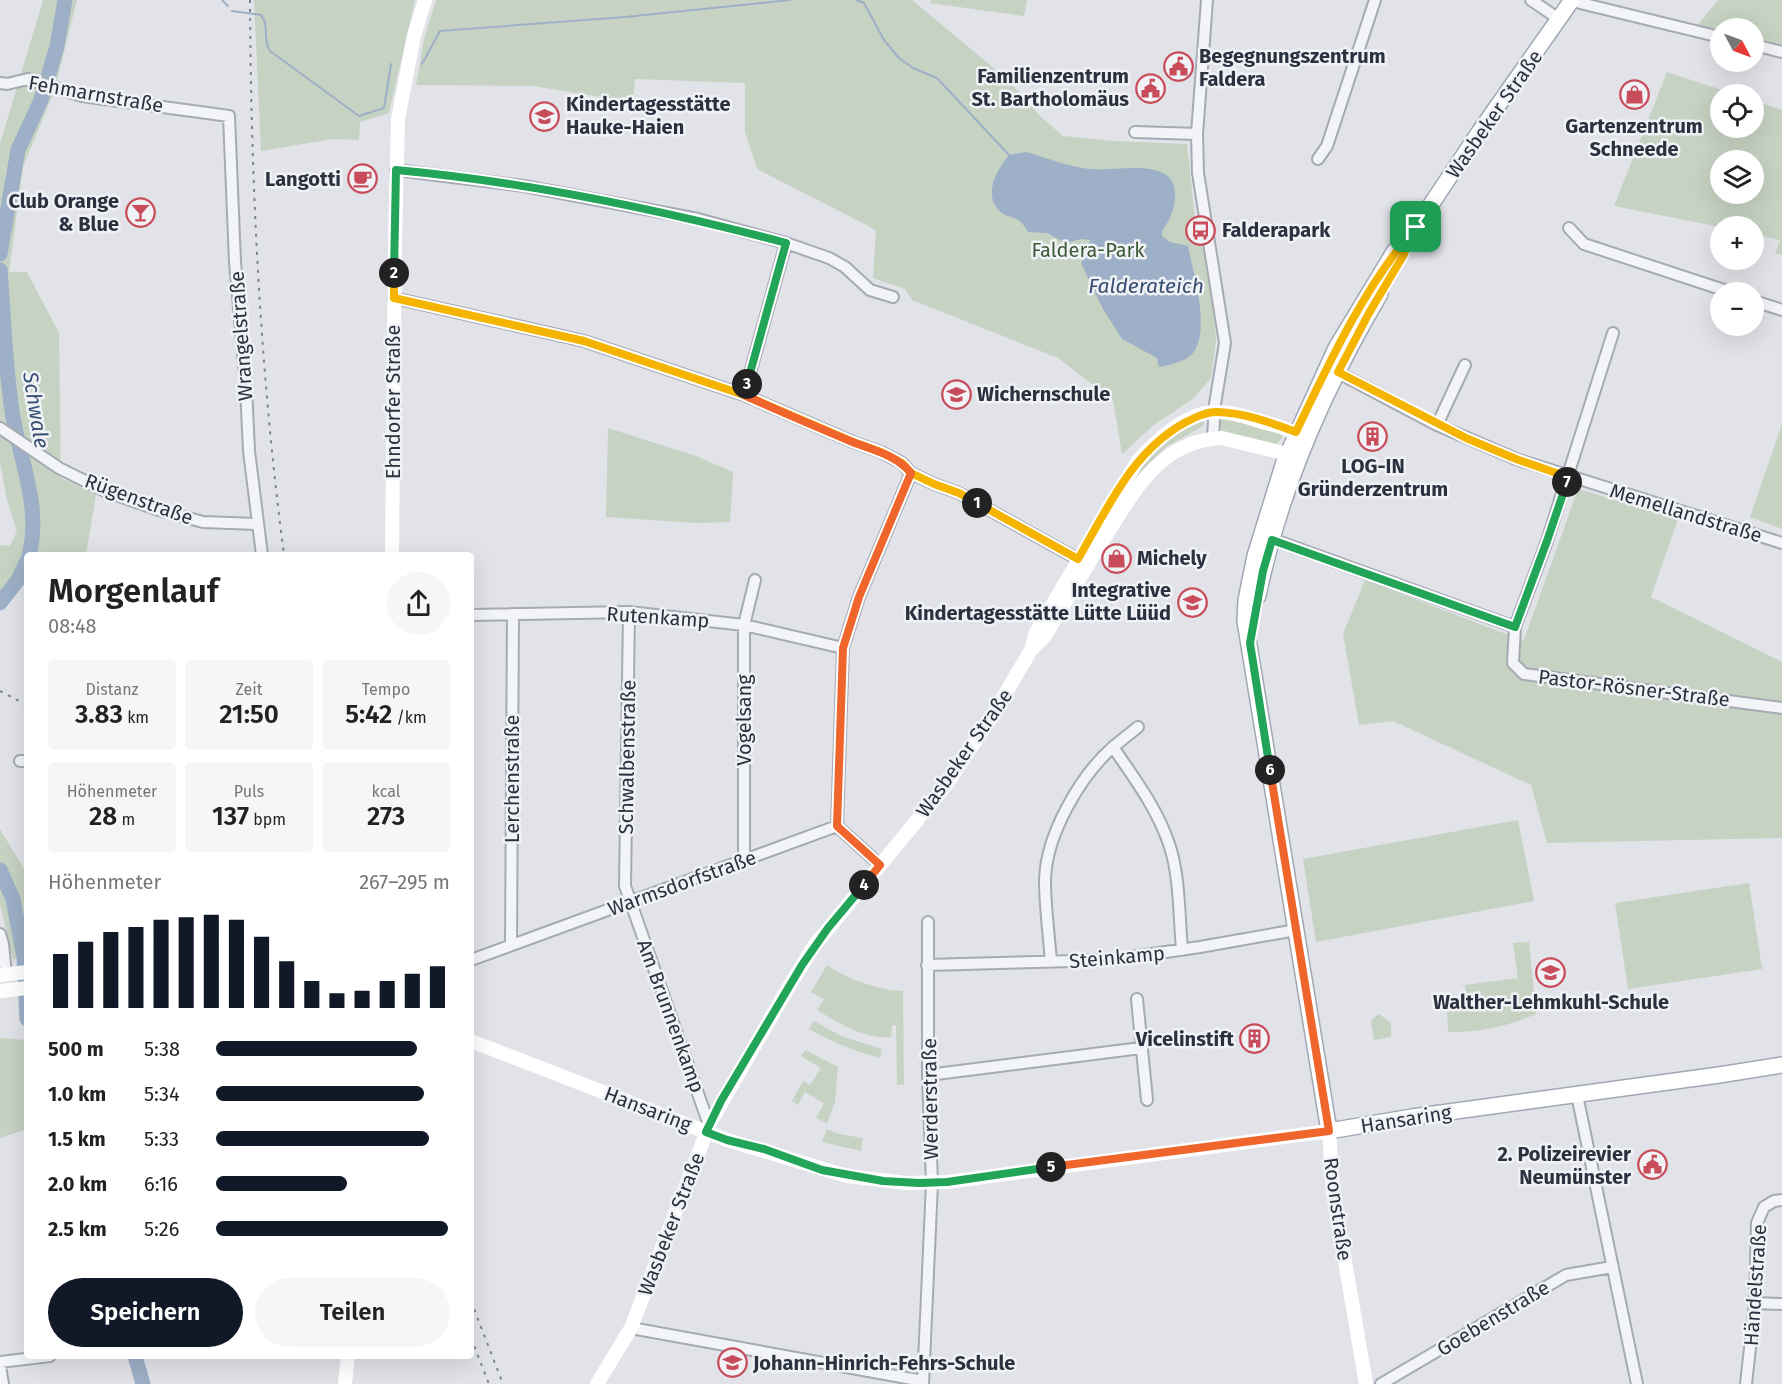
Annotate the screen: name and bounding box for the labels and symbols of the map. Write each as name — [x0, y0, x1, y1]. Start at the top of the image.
north arrow — [1710, 18, 1764, 72]
place label: Begegnungszentrum Faldera — [1199, 44, 1386, 91]
street label: Wasbeker Straße — [1441, 45, 1547, 183]
public building icon: Begegnungszentrum Faldera — [1162, 51, 1194, 83]
place label: Familienzentrum St. Bartholomäus — [971, 64, 1129, 111]
street label: Fehmarnstraße — [27, 70, 165, 118]
public building icon: Familienzentrum St. Bartholomäus — [1134, 72, 1166, 104]
shop icon: Gartenzentrum Schneede — [1618, 79, 1650, 111]
place label: Kindertagesstätte Hauke-Haien — [566, 92, 731, 139]
school or university icon: Kindertagesstätte Hauke-Haien — [529, 100, 561, 132]
place label: Gartenzentrum Schneede — [1565, 114, 1703, 161]
cafe icon: Langotti — [346, 163, 378, 195]
place label: Langotti — [265, 167, 341, 191]
place label: Club Orange & Blue — [8, 189, 119, 236]
bar icon: Club Orange & Blue — [124, 196, 156, 228]
pin — [1390, 201, 1441, 252]
bus stop icon: Falderapark — [1185, 214, 1217, 246]
place label: Falderapark — [1222, 218, 1331, 242]
park label: Faldera-Park — [1031, 238, 1145, 262]
pin: 2 — [379, 258, 409, 288]
street label: Wrangelstraße — [224, 270, 258, 402]
water label: Falderateich — [1088, 273, 1204, 299]
street label: Ehndorfer Straße — [381, 325, 405, 479]
water label: Schwale — [17, 369, 55, 450]
pin: 3 — [732, 369, 762, 399]
school or university icon: Wichernschule — [940, 378, 972, 410]
place label: Wichernschule — [977, 382, 1110, 406]
building icon: LOG-IN Gründerzentrum — [1357, 420, 1389, 452]
place label: LOG-IN Gründerzentrum — [1298, 454, 1448, 501]
pin: 7 — [1552, 467, 1582, 497]
street label: Rügenstraße — [81, 468, 197, 530]
street label: Memellandstraße — [1607, 478, 1765, 548]
pin: 1 — [962, 488, 992, 518]
shop icon: Michely — [1100, 542, 1132, 574]
place label: Michely — [1137, 546, 1207, 570]
place label: Integrative Kindertagesstätte Lütte Lüüd — [905, 578, 1171, 625]
school or university icon: Integrative Kindertagesstätte Lütte Lüüd — [1176, 586, 1208, 618]
street label: Rutenkamp — [606, 601, 710, 633]
street label: Pastor-Rösner-Straße — [1537, 664, 1731, 712]
street label: Vogelsang — [732, 674, 756, 766]
street label: Schwalbenstraße — [614, 680, 640, 834]
street label: Wasbeker Straße — [911, 684, 1017, 822]
street label: Lerchenstraße — [500, 715, 524, 843]
pin: 6 — [1255, 755, 1285, 785]
street label: Warmsdorfstraße — [605, 845, 759, 921]
pin: 4 — [849, 870, 879, 900]
street label: Am Brunnenkamp — [632, 936, 710, 1096]
street label: Steinkamp — [1068, 941, 1166, 973]
school or university icon: Walther-Lehmkuhl-Schule — [1535, 956, 1567, 988]
place label: Walther-Lehmkuhl-Schule — [1433, 990, 1669, 1014]
building icon: Vicelinstift — [1239, 1023, 1271, 1055]
place label: Vicelinstift — [1135, 1027, 1234, 1051]
street label: Werderstraße — [917, 1038, 943, 1160]
street label: Hansaring — [601, 1081, 696, 1137]
street label: Hansaring — [1359, 1100, 1454, 1138]
place label: 2. Polizeirevier Neumünster — [1498, 1142, 1632, 1189]
street label: Wasbeker Straße — [633, 1149, 709, 1299]
public building icon: 2. Polizeirevier Neumünster — [1636, 1149, 1668, 1181]
pin: 5 — [1036, 1152, 1066, 1182]
street label: Roonstraße — [1319, 1156, 1357, 1262]
street label: Händelstraße — [1739, 1223, 1771, 1347]
street label: Goebenstraße — [1432, 1275, 1554, 1361]
school or university icon: Johann-Hinrich-Fehrs-Schule — [716, 1347, 748, 1379]
place label: Johann-Hinrich-Fehrs-Schule — [752, 1351, 1015, 1375]

